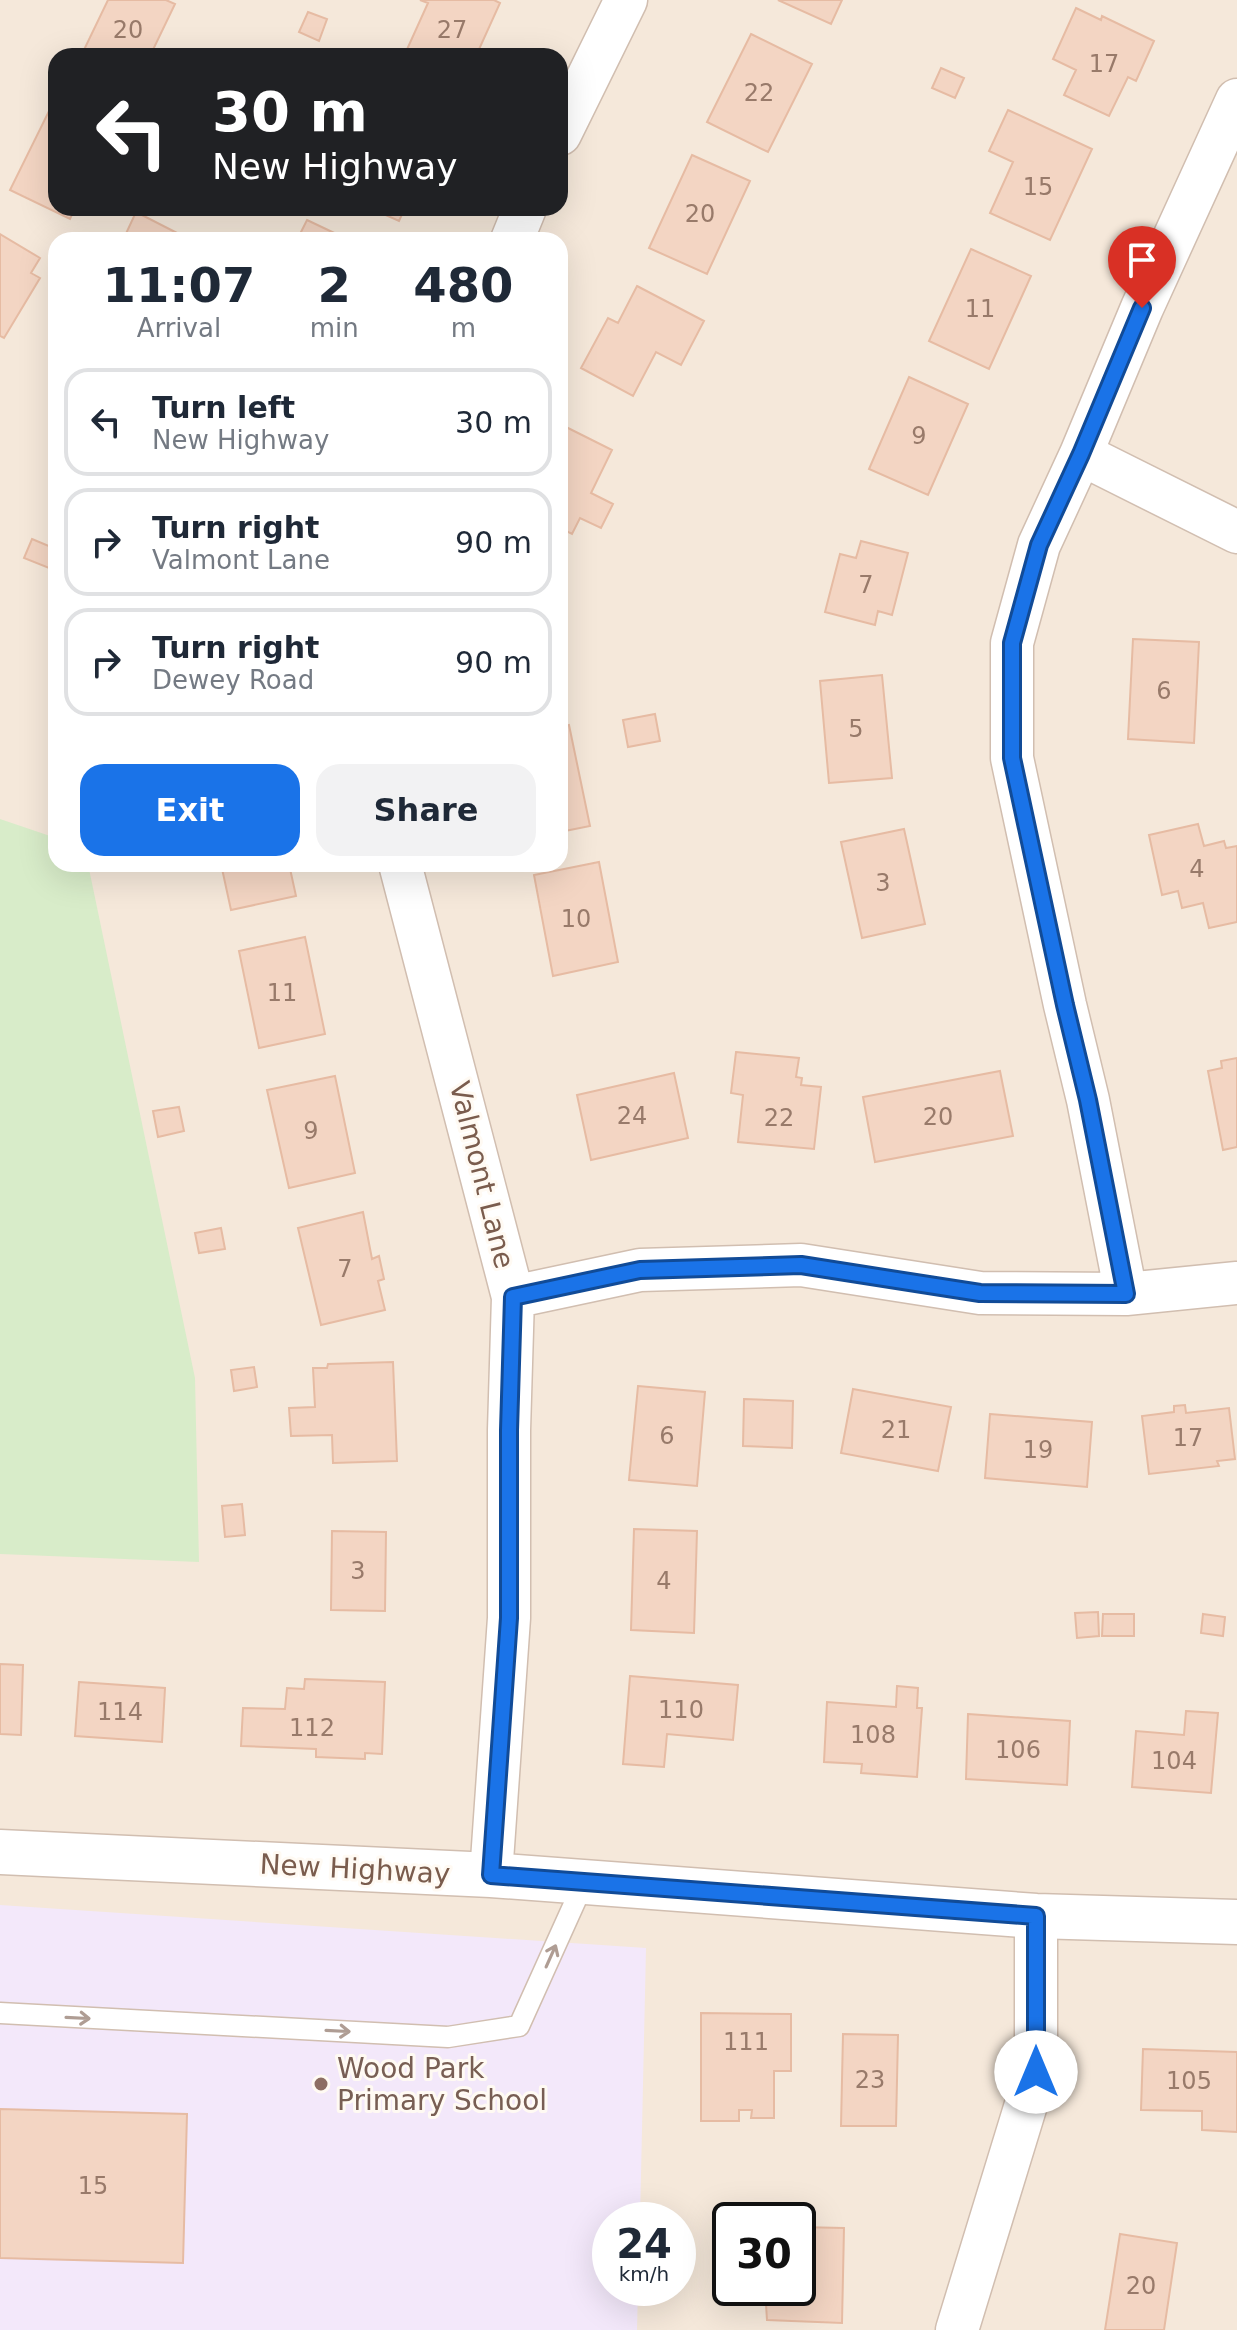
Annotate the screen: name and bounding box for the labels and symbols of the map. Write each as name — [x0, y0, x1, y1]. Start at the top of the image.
house number: 20 — [113, 16, 143, 44]
house number: 27 — [437, 16, 467, 44]
house number: 17 — [1089, 50, 1119, 78]
house number: 22 — [744, 79, 774, 107]
house number: 15 — [1023, 173, 1053, 201]
house number: 20 — [685, 200, 715, 228]
pin — [1108, 226, 1176, 308]
house number: 11 — [965, 295, 995, 323]
house number: 9 — [911, 422, 927, 450]
house number: 7 — [858, 571, 874, 599]
house number: 6 — [1156, 677, 1172, 705]
house number: 5 — [848, 715, 864, 743]
house number: 4 — [1189, 855, 1205, 883]
house number: 3 — [875, 869, 891, 897]
house number: 10 — [561, 905, 591, 933]
house number: 11 — [267, 979, 297, 1007]
street label: Valmont Lane — [443, 1078, 521, 1272]
house number: 24 — [617, 1102, 647, 1130]
house number: 20 — [923, 1103, 953, 1131]
house number: 22 — [764, 1104, 794, 1132]
house number: 9 — [303, 1117, 319, 1145]
house number: 7 — [337, 1255, 353, 1283]
house number: 21 — [881, 1416, 911, 1444]
house number: 6 — [659, 1422, 675, 1450]
house number: 17 — [1173, 1424, 1203, 1452]
house number: 19 — [1023, 1436, 1053, 1464]
house number: 3 — [350, 1557, 366, 1585]
house number: 4 — [656, 1567, 672, 1595]
house number: 110 — [658, 1696, 704, 1724]
house number: 114 — [97, 1698, 143, 1726]
house number: 112 — [289, 1714, 335, 1742]
house number: 108 — [850, 1721, 896, 1749]
house number: 106 — [995, 1736, 1041, 1764]
house number: 104 — [1151, 1747, 1197, 1775]
street label: New Highway — [259, 1848, 451, 1890]
one-way arrow — [544, 1944, 559, 1968]
one-way arrow — [64, 2010, 91, 2025]
one-way arrow — [324, 2024, 351, 2039]
house number: 111 — [723, 2028, 769, 2056]
position arrow — [994, 2030, 1078, 2114]
place label: Wood Park Primary School — [337, 2052, 547, 2117]
house number: 23 — [855, 2066, 885, 2094]
house number: 105 — [1166, 2067, 1212, 2095]
marker: Wood Park Primary School — [312, 2075, 330, 2093]
house number: 15 — [78, 2172, 108, 2200]
speed limit sign: 30 — [712, 2202, 816, 2306]
house number: 20 — [1126, 2272, 1156, 2300]

